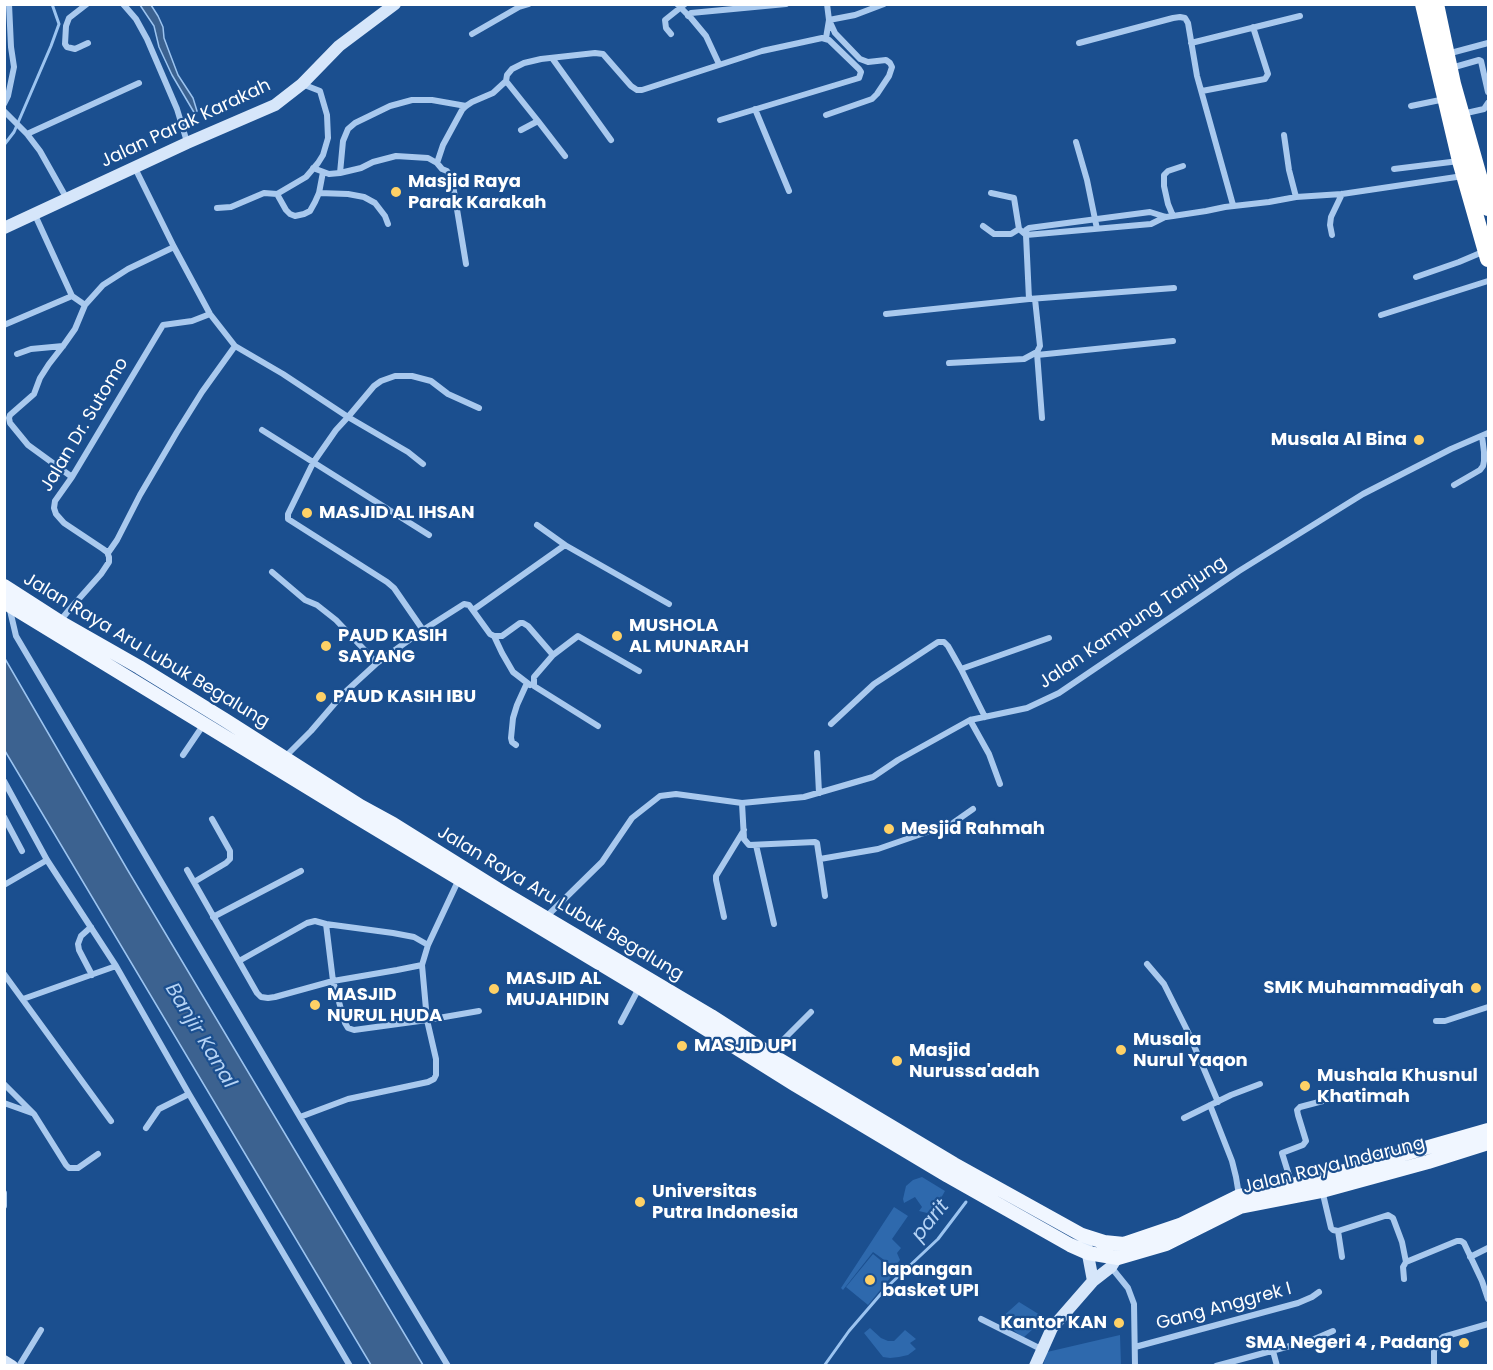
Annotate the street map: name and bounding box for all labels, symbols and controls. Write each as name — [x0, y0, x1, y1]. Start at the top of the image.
street label: Jalan Parak Karakah — [98, 75, 274, 173]
place label: Masjid Raya Parak Karakah — [408, 171, 546, 213]
marker: Masjid Raya Parak Karakah — [389, 185, 403, 199]
street label: Jalan Dr. Sutomo — [36, 354, 134, 496]
place label: Musala Al Bina — [1271, 429, 1407, 451]
marker: Musala Al Bina — [1412, 433, 1426, 447]
place label: MASJID AL IHSAN — [319, 502, 474, 524]
marker: MASJID AL IHSAN — [300, 506, 314, 520]
street label: Jalan Kampung Tanjung — [1035, 552, 1231, 694]
street label: Jalan Raya Aru Lubuk Begalung — [19, 569, 273, 733]
place label: MUSHOLA AL MUNARAH — [629, 615, 749, 658]
place label: PAUD KASIH SAYANG — [338, 625, 447, 668]
marker: MUSHOLA AL MUNARAH — [610, 629, 624, 643]
marker: PAUD KASIH SAYANG — [319, 639, 333, 653]
place label: PAUD KASIH IBU — [333, 686, 476, 708]
marker: PAUD KASIH IBU — [314, 690, 328, 704]
place label: Mesjid Rahmah — [901, 818, 1045, 840]
street label: Jalan Raya Aru Lubuk Begalung — [433, 822, 687, 986]
marker: Mesjid Rahmah — [882, 822, 896, 836]
place label: MASJID AL MUJAHIDIN — [506, 968, 609, 1010]
place label: SMK Muhammadiyah — [1263, 977, 1464, 999]
water label: Banjir Kanal — [159, 979, 241, 1093]
marker: SMK Muhammadiyah — [1469, 981, 1483, 995]
marker: MASJID AL MUJAHIDIN — [487, 982, 501, 996]
place label: MASJID NURUL HUDA — [327, 984, 442, 1026]
marker: MASJID NURUL HUDA — [308, 998, 322, 1012]
place label: Musala Nurul Yaqon — [1133, 1029, 1248, 1072]
place label: MASJID UPI — [694, 1035, 797, 1057]
marker: MASJID UPI — [675, 1039, 689, 1053]
place label: Masjid Nurussa'adah — [909, 1040, 1040, 1082]
marker: Musala Nurul Yaqon — [1114, 1043, 1128, 1057]
marker: Masjid Nurussa'adah — [890, 1054, 904, 1068]
place label: Mushala Khusnul Khatimah — [1317, 1065, 1478, 1108]
marker: Mushala Khusnul Khatimah — [1298, 1079, 1312, 1093]
street label: Jalan Raya Indarung — [1241, 1133, 1427, 1199]
place label: Universitas Putra Indonesia — [652, 1181, 798, 1224]
marker: Universitas Putra Indonesia — [633, 1195, 647, 1209]
water label: parit — [907, 1195, 955, 1247]
place label: lapangan basket UPI — [882, 1259, 979, 1302]
marker: lapangan basket UPI — [863, 1273, 877, 1287]
street label: Gang Anggrek I — [1154, 1279, 1294, 1335]
place label: Kantor KAN — [1000, 1312, 1107, 1334]
marker: Kantor KAN — [1112, 1316, 1126, 1330]
place label: SMA Negeri 4 , Padang — [1245, 1332, 1452, 1354]
marker: SMA Negeri 4 , Padang — [1457, 1336, 1471, 1350]

